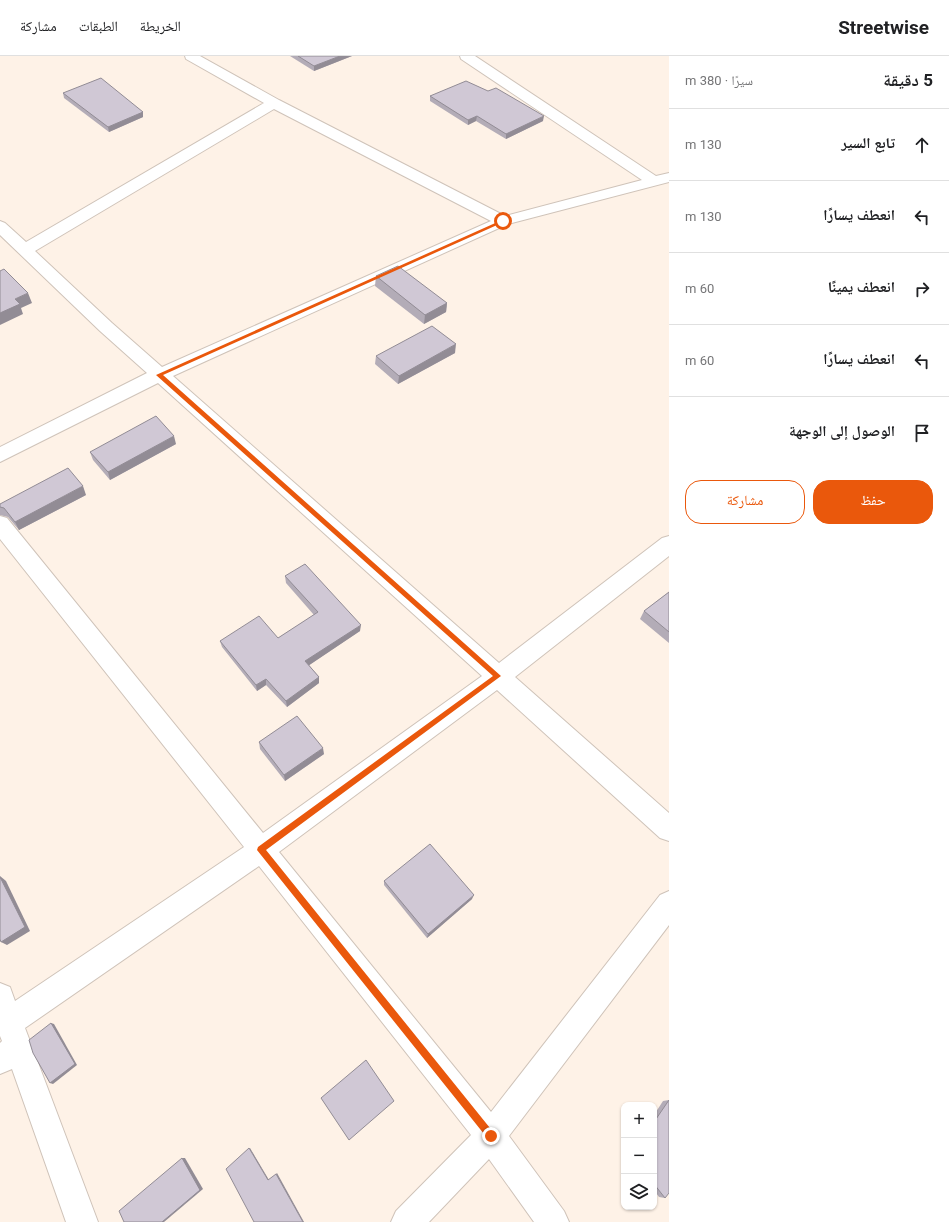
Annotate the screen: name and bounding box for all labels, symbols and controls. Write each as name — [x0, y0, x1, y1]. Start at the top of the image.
text: Streetwise — [838, 16, 929, 39]
text: مشاركة — [20, 18, 57, 34]
text: الطبقات — [79, 18, 118, 34]
text: الخريطة — [140, 18, 181, 34]
text: 5 دقيقة — [883, 70, 933, 90]
text: سيرًا · 380 m — [685, 73, 753, 88]
text: تابع السير — [841, 134, 895, 152]
icon: ahead — [911, 134, 933, 156]
text: 130 m — [685, 137, 722, 152]
text: انعطف يسارًا — [823, 206, 895, 224]
icon: left — [911, 206, 933, 228]
text: 130 m — [685, 209, 722, 224]
route start — [494, 212, 512, 230]
text: انعطف يمينًا — [828, 278, 895, 296]
icon: right — [911, 278, 933, 300]
text: 60 m — [685, 281, 714, 296]
text: انعطف يسارًا — [823, 350, 895, 368]
icon: left — [911, 350, 933, 372]
text: 60 m — [685, 353, 714, 368]
text: الوصول إلى الوجهة — [789, 422, 895, 440]
icon: arrive — [911, 422, 933, 444]
button: مشاركة — [685, 480, 805, 524]
button: حفظ — [813, 480, 933, 524]
map controls — [621, 1102, 657, 1210]
button: + — [621, 1102, 657, 1138]
route end — [482, 1127, 500, 1145]
button: − — [621, 1138, 657, 1174]
button: layers — [621, 1174, 657, 1210]

